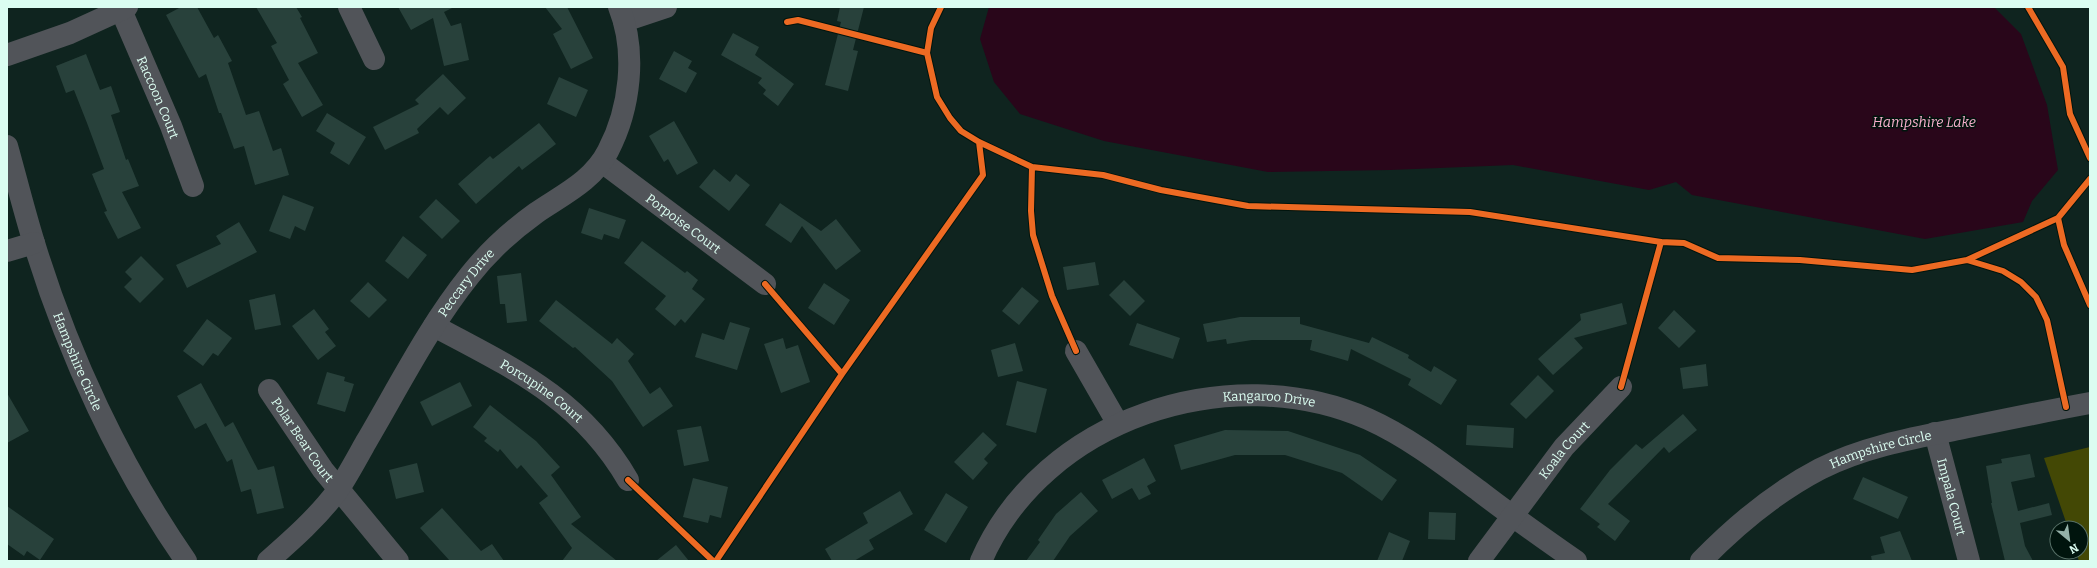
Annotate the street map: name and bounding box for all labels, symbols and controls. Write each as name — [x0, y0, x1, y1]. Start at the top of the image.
street label: Raccoon Court — [134, 54, 182, 141]
water label: Hampshire Lake — [1872, 114, 1976, 131]
street label: Porpoise Court — [643, 191, 724, 257]
street label: Peccary Drive — [435, 246, 497, 319]
street label: Hampshire Circle — [50, 310, 105, 413]
street label: Porcupine Court — [498, 356, 586, 426]
street label: Kangaroo Drive — [1222, 388, 1317, 410]
street label: Polar Bear Court — [268, 395, 337, 485]
street label: Koala Court — [1536, 418, 1593, 482]
street label: Hampshire Circle — [1827, 428, 1933, 471]
street label: Impala Court — [1934, 457, 1969, 537]
north arrow — [2049, 520, 2089, 560]
text: N — [2066, 541, 2080, 556]

